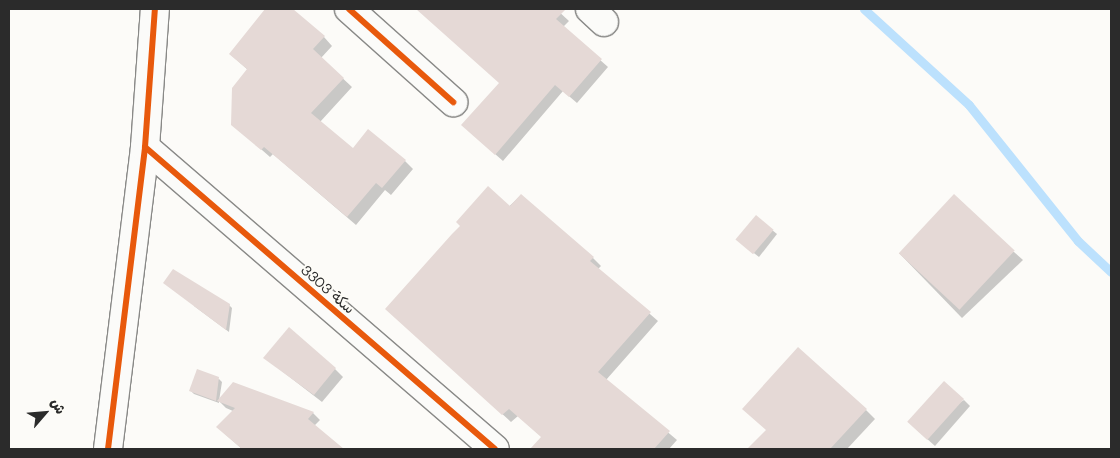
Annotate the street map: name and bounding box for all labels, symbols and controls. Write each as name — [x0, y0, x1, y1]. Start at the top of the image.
street label: سكة 3303 — [297, 261, 359, 317]
north arrow — [20, 388, 70, 438]
text: ش — [47, 395, 71, 417]

